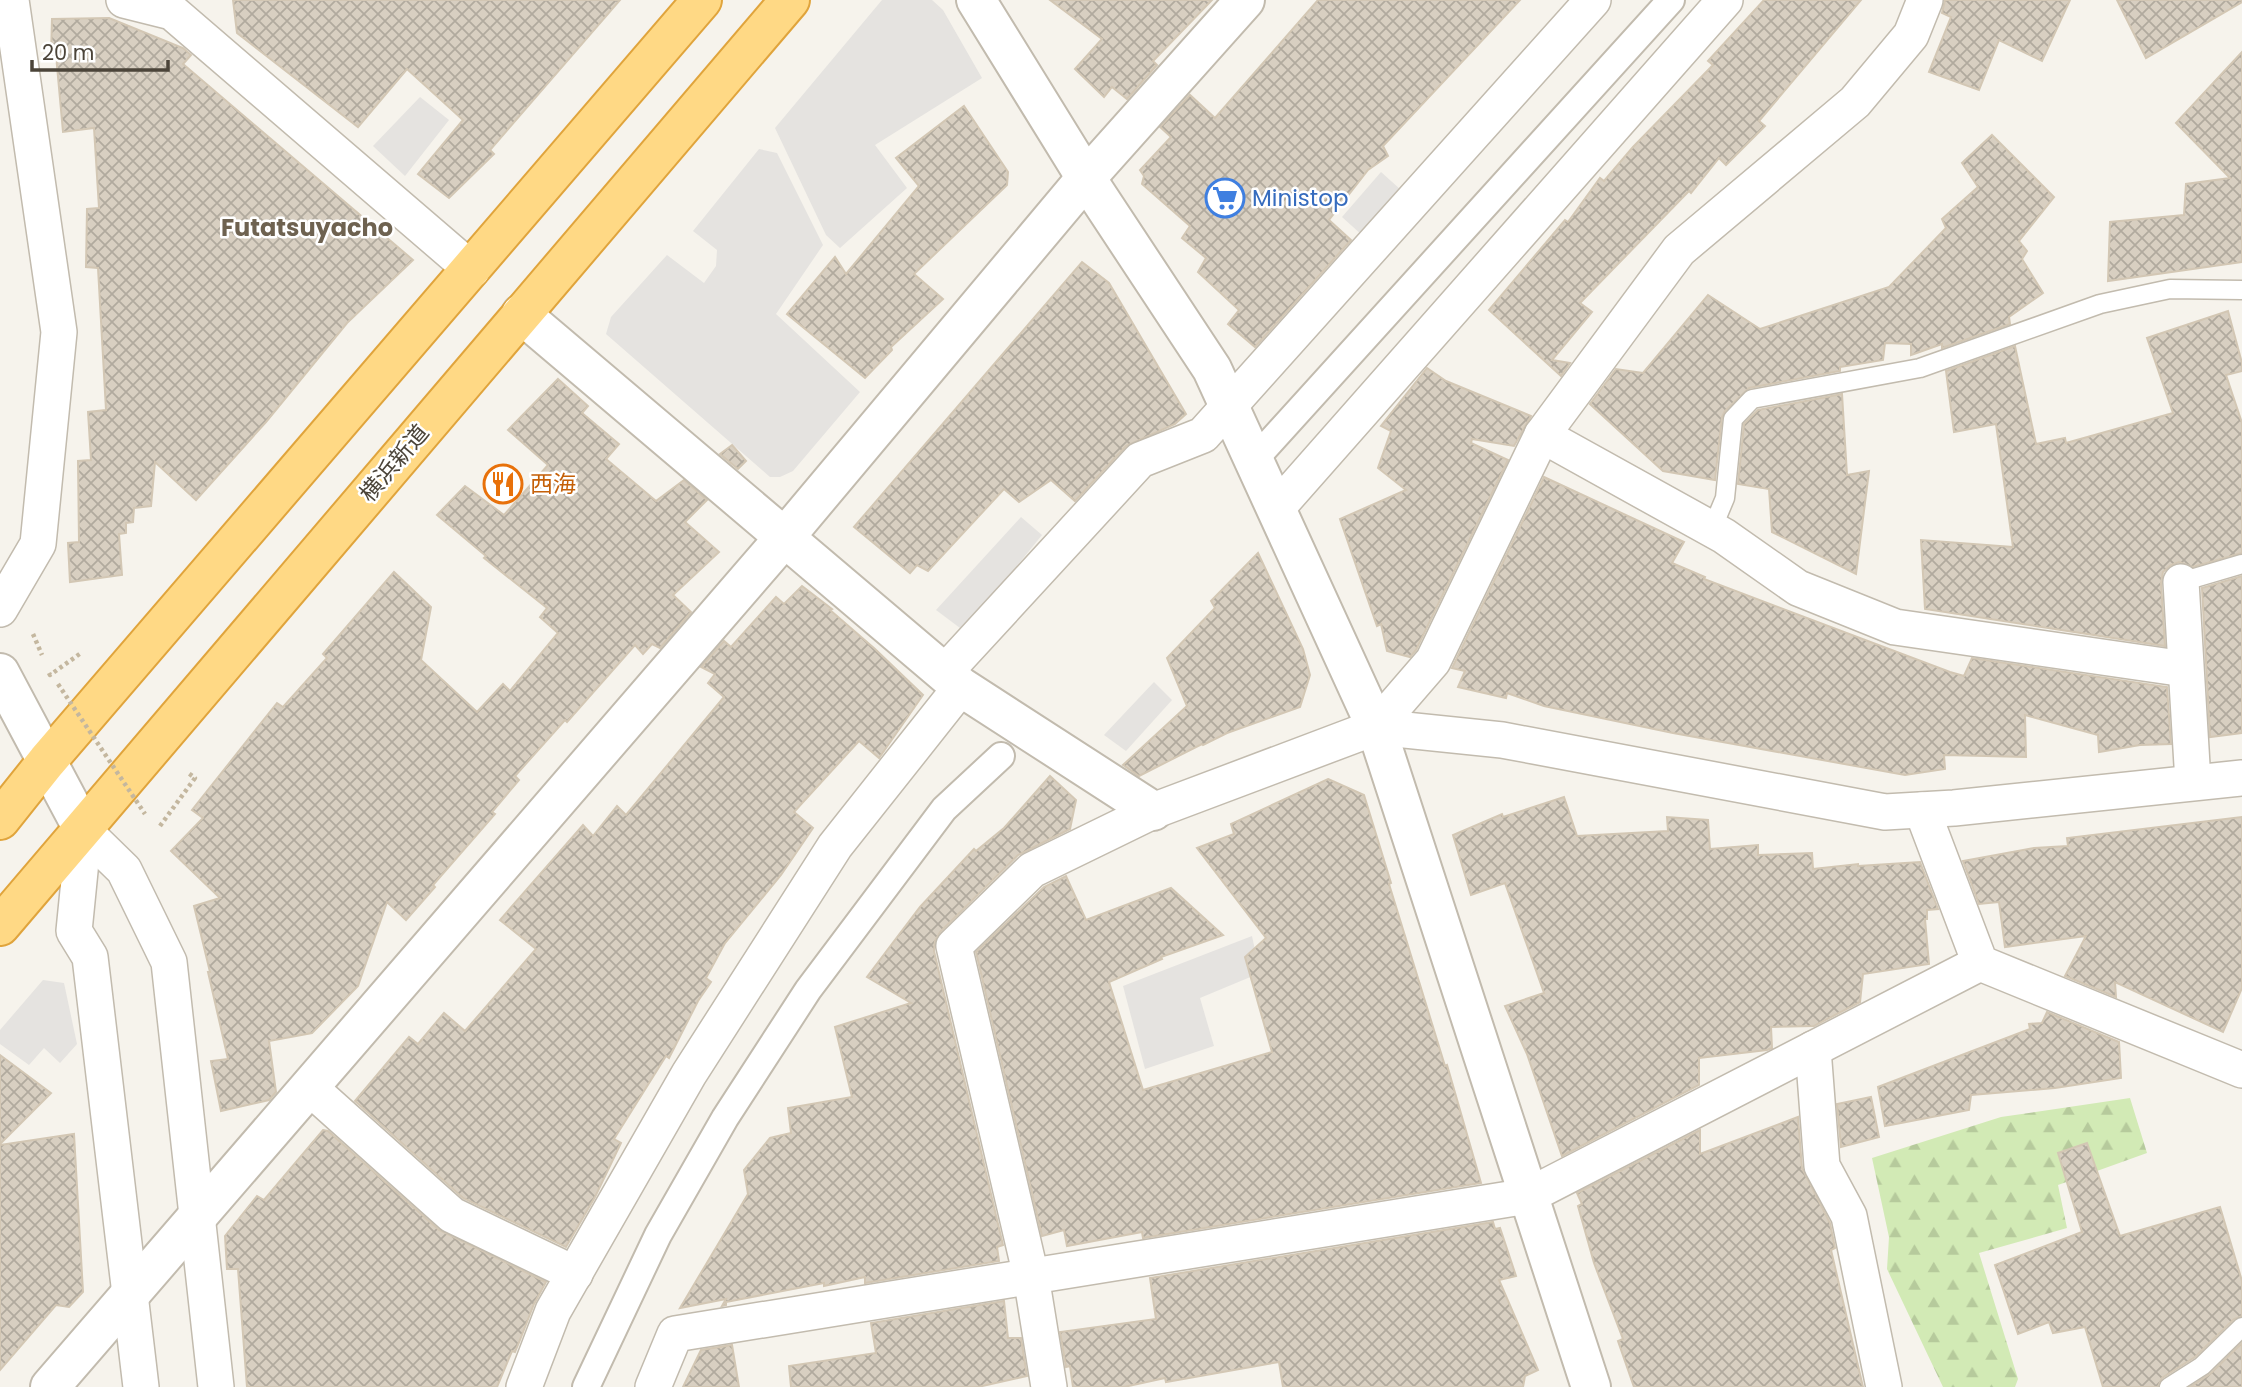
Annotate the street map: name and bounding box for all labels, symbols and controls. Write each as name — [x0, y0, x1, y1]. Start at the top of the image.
scale bar — [32, 28, 168, 72]
text: 20 m — [42, 38, 95, 67]
supermarket icon: Ministop — [1204, 177, 1246, 219]
place label: Ministop — [1252, 182, 1349, 214]
district label: Futatsuyacho — [221, 211, 393, 244]
street label: 横浜新道 — [352, 417, 436, 509]
restaurant icon: 西海 — [482, 463, 524, 505]
place label: 西海 — [530, 468, 576, 500]

